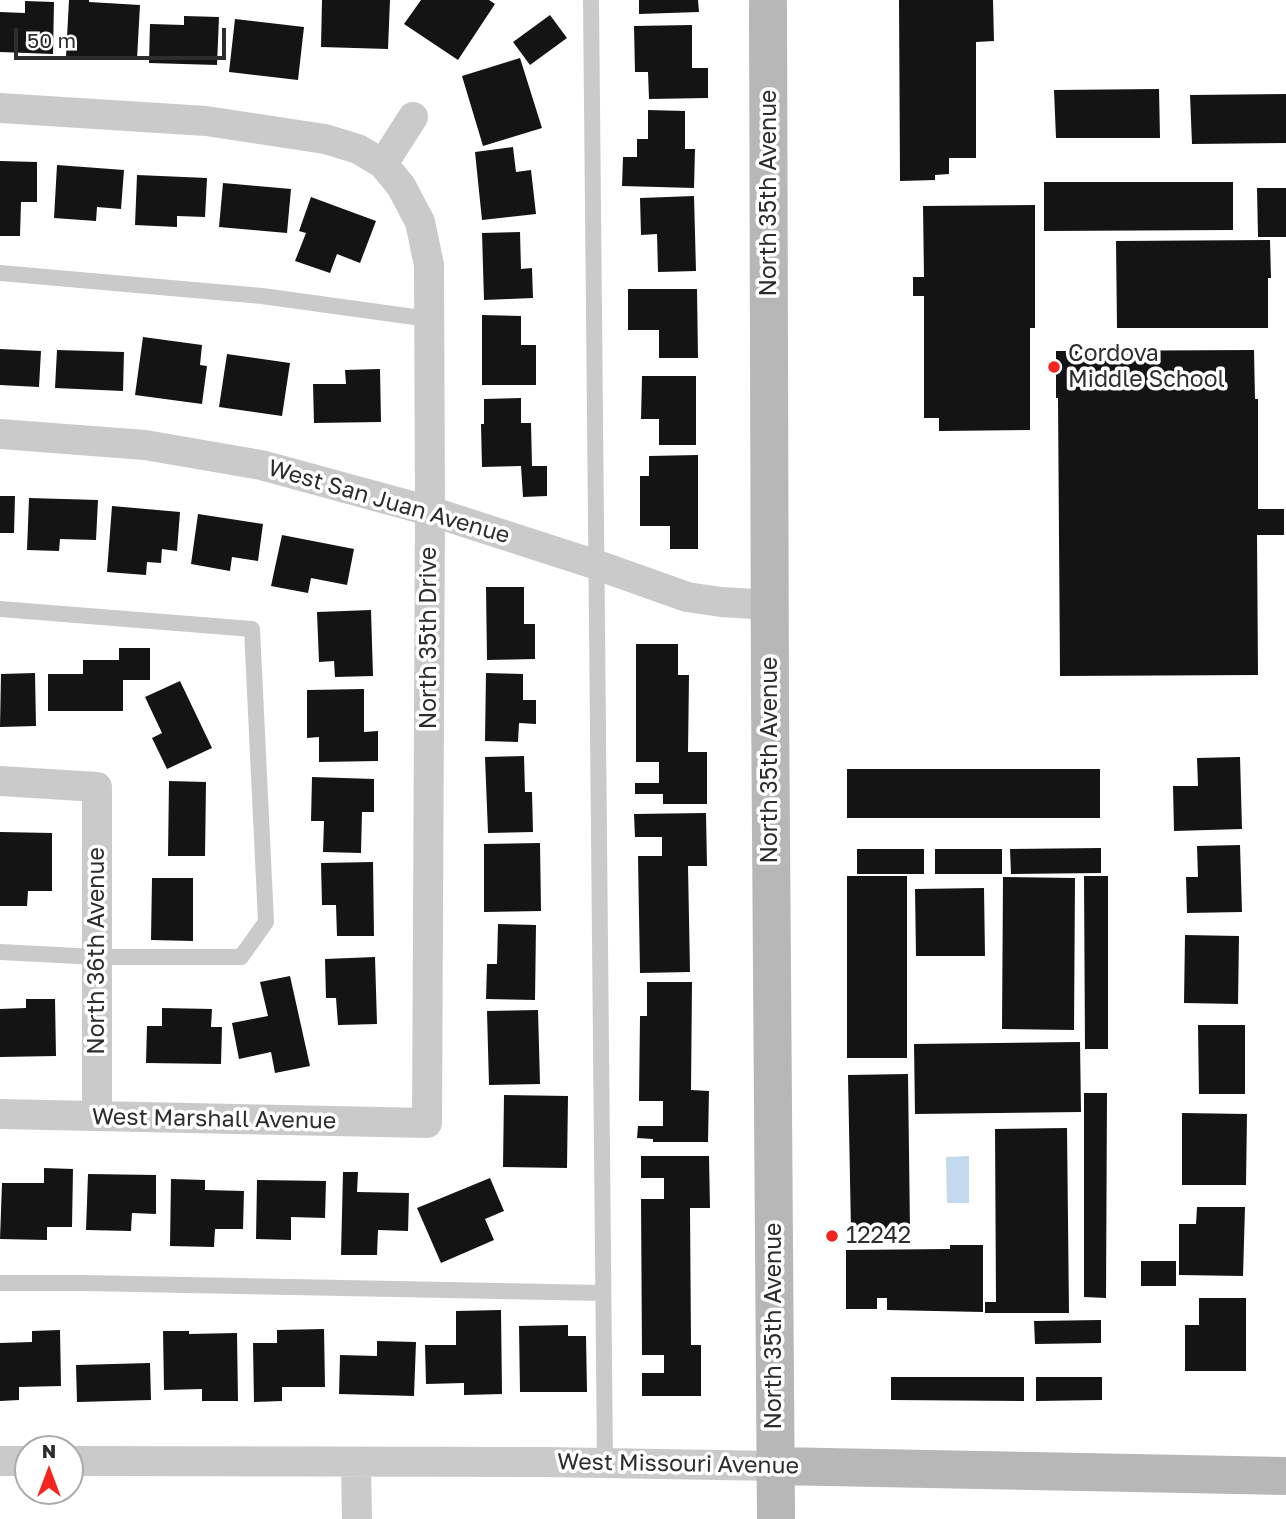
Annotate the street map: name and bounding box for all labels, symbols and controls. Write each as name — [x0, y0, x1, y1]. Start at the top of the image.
scale bar — [18, 14, 229, 58]
text: 50 m — [27, 27, 76, 53]
street label: North 35th Avenue — [755, 90, 783, 296]
place label: Cordova Middle School — [1068, 340, 1225, 394]
marker: Cordova Middle School — [1046, 359, 1062, 375]
street label: West San Juan Avenue — [265, 454, 513, 550]
street label: North 35th Drive — [415, 547, 443, 729]
street label: North 35th Avenue — [756, 657, 784, 863]
street label: North 36th Avenue — [83, 847, 111, 1055]
street label: West Marshall Avenue — [92, 1103, 336, 1135]
place label: 12242 — [846, 1222, 911, 1250]
street label: North 35th Avenue — [760, 1223, 788, 1429]
marker: 12242 — [824, 1228, 840, 1244]
north arrow — [14, 1435, 84, 1505]
text: N — [42, 1439, 56, 1462]
street label: West Missouri Avenue — [557, 1448, 799, 1480]

